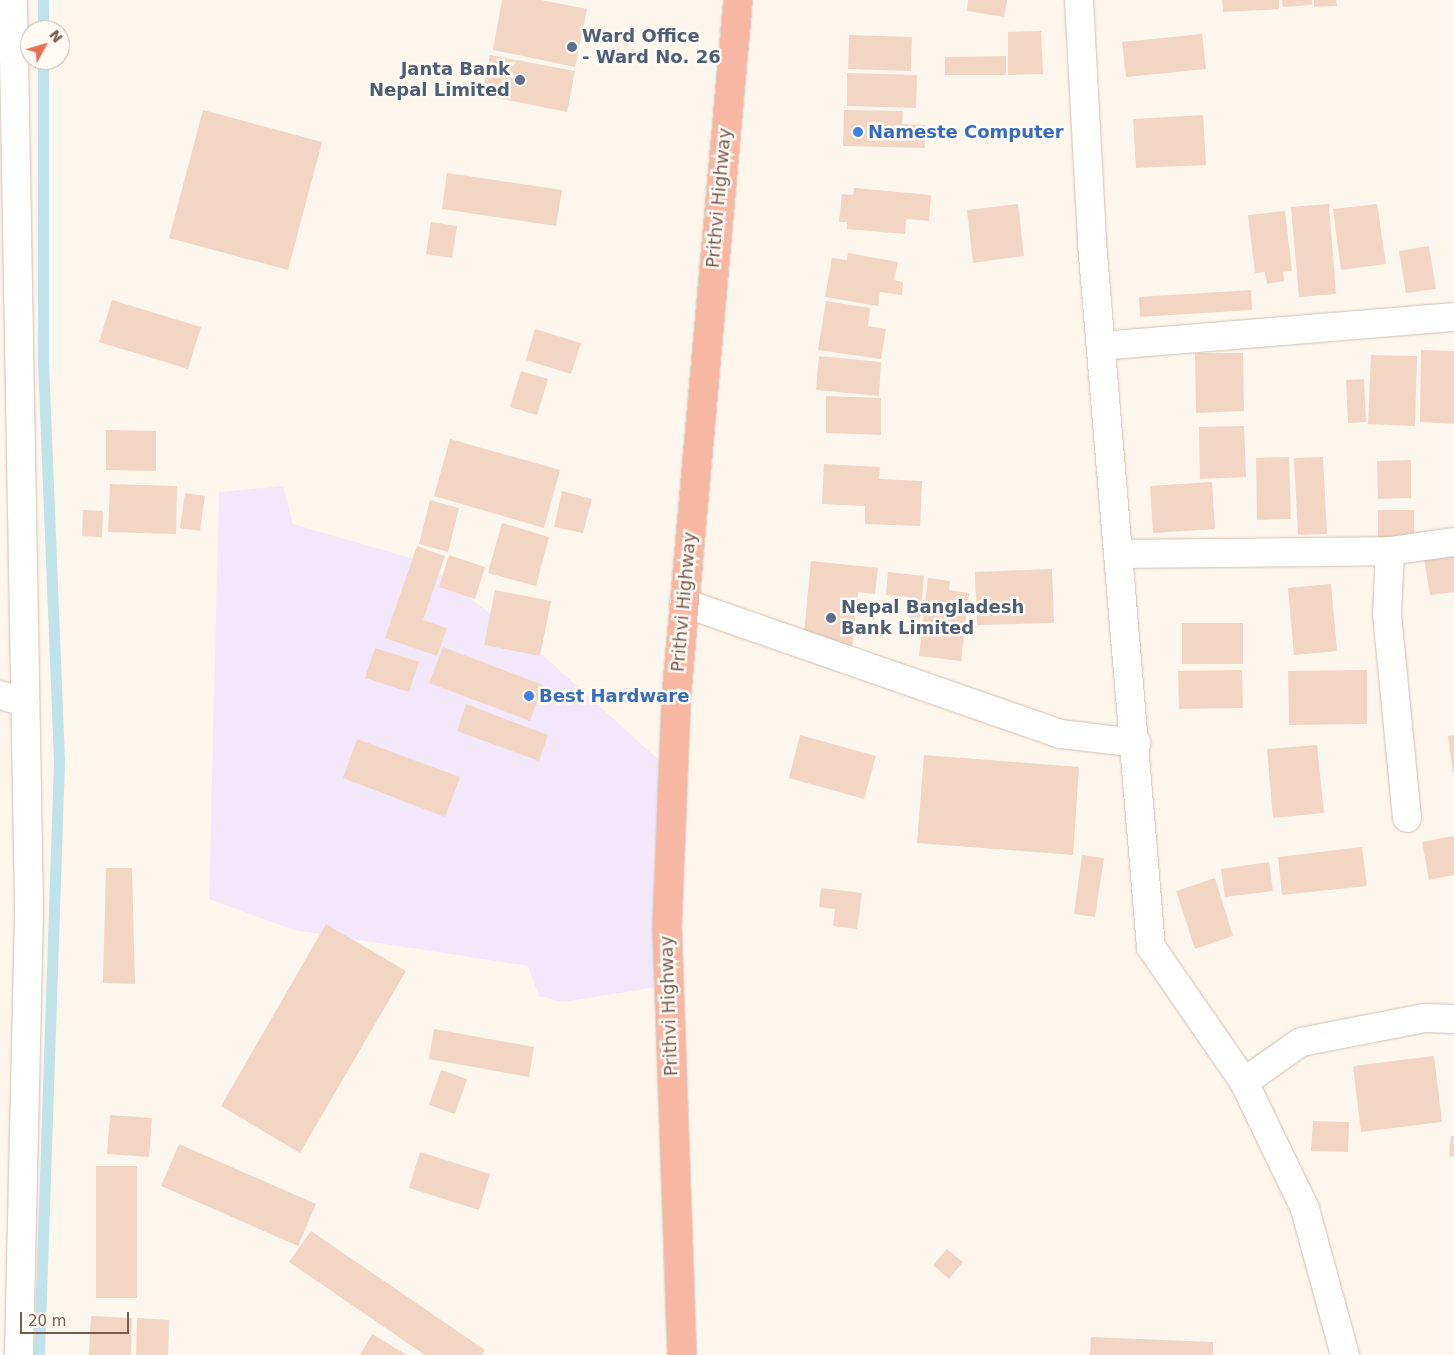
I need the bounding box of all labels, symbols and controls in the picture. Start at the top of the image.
north arrow [20,20,70,70]
place label: Ward Office - Ward No. 26 [582,26,721,68]
text: N [46,27,66,46]
marker: Ward Office - Ward No. 26 [566,41,578,53]
place label: Janta Bank Nepal Limited [369,59,510,102]
marker: Janta Bank Nepal Limited [514,74,526,86]
place label: Nameste Computer [868,121,1064,143]
marker: Nameste Computer [852,126,864,138]
street label: Prithvi Highway [702,127,736,269]
street label: Prithvi Highway [667,531,701,673]
place label: Nepal Bangladesh Bank Limited [841,597,1024,640]
marker: Nepal Bangladesh Bank Limited [825,612,837,624]
place label: Best Hardware [539,685,689,707]
marker: Best Hardware [523,690,535,702]
street label: Prithvi Highway [656,935,682,1077]
scale bar [22,1302,131,1334]
text: 20 m [28,1312,66,1330]

